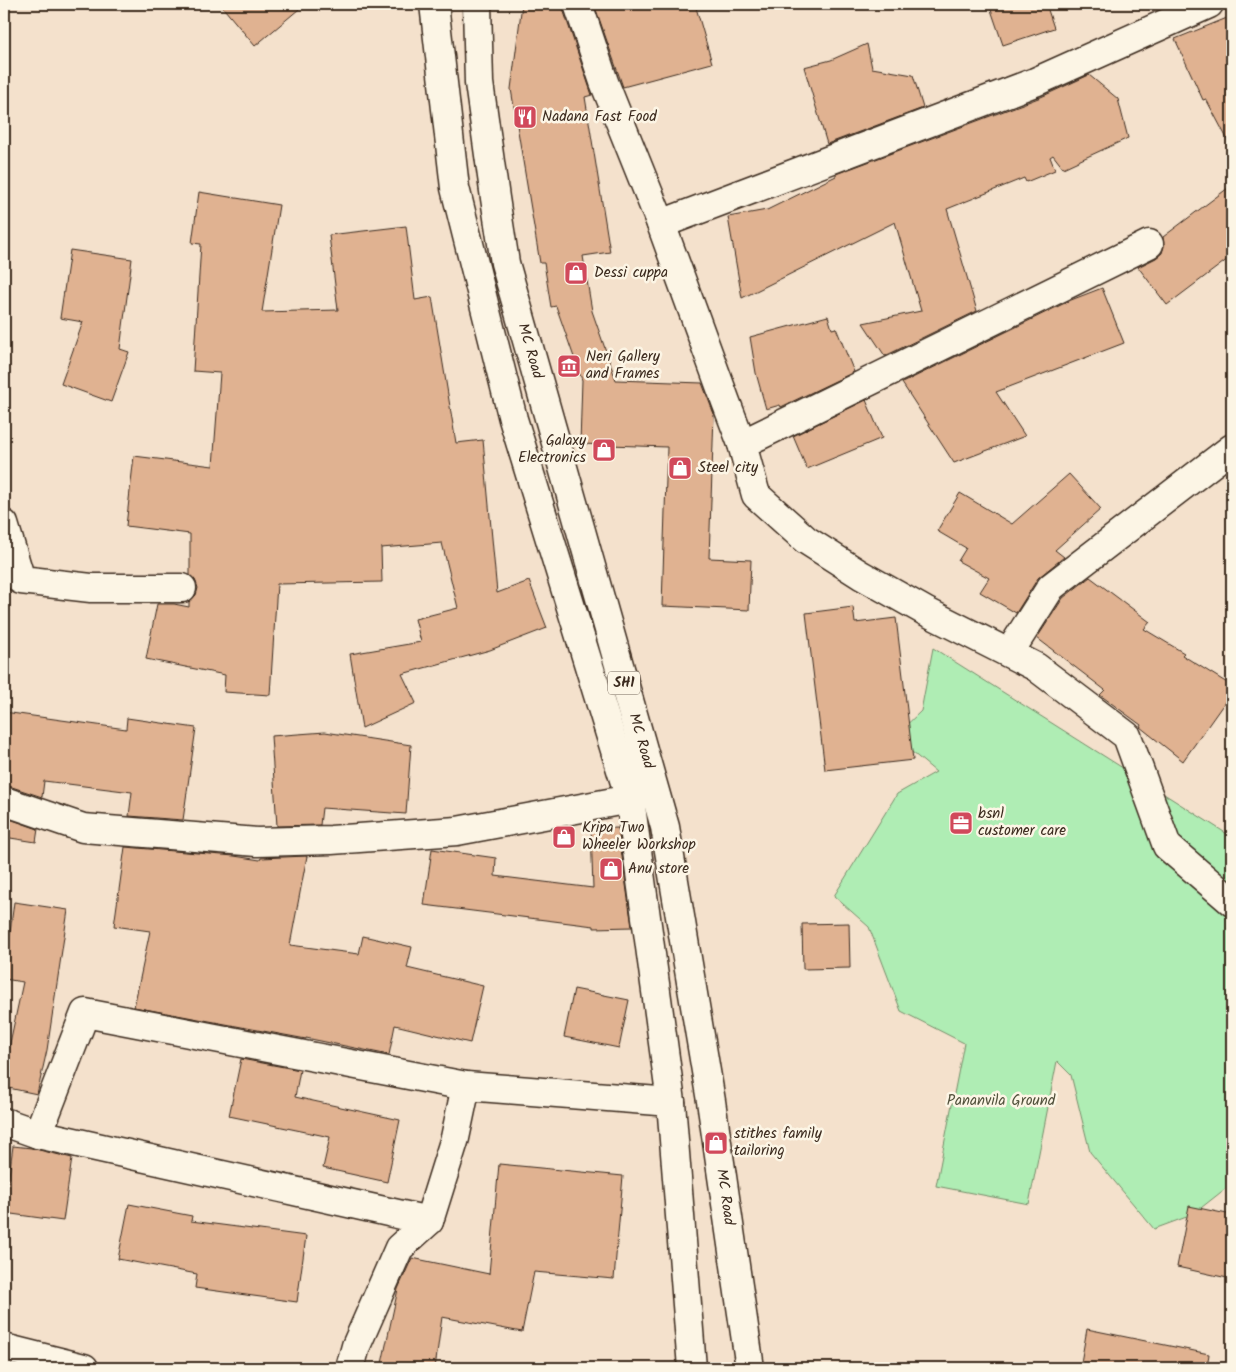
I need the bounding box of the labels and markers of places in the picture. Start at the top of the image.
restaurant icon: Nadana Fast Food [512,104,538,130]
place label: Nadana Fast Food [542,105,657,129]
shop icon: Dessi cuppa [563,260,589,286]
place label: Dessi cuppa [594,261,668,285]
place label: Neri Gallery and Frames [586,345,661,386]
museum icon: Neri Gallery and Frames [556,353,582,379]
place label: Galaxy Electronics [518,429,587,470]
shop icon: Galaxy Electronics [591,437,617,463]
shop icon: Steel city [667,455,693,481]
place label: Steel city [698,456,759,480]
place label: bsnl customer care [978,802,1066,843]
office icon: bsnl customer care [948,810,974,836]
place label: Kripa Two Wheeler Workshop [582,816,696,857]
shop icon: Kripa Two Wheeler Workshop [551,824,577,850]
shop icon: Anu store [598,856,624,882]
place label: Anu store [628,857,689,881]
place label: stithes family tailoring [734,1122,823,1163]
shop icon: stithes family tailoring [703,1130,729,1156]

